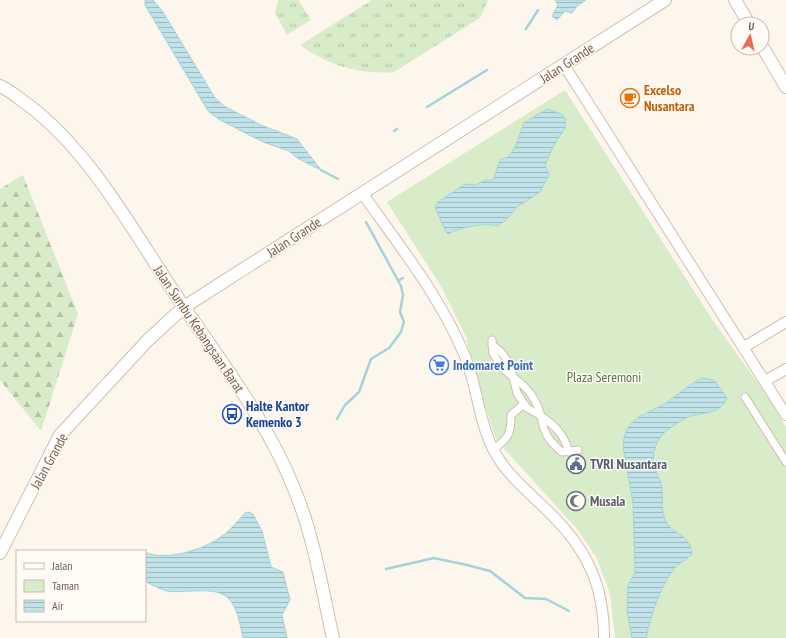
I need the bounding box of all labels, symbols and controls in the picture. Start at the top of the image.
north arrow [730,16,770,56]
text: U [748,19,755,33]
street label: Jalan Grande [536,39,598,88]
place label: Excelso Nusantara [644,81,695,115]
cafe icon: Excelso Nusantara [619,87,641,109]
street label: Jalan Grande [263,213,325,262]
street label: Jalan Sumbu Kebangsaan Barat [149,261,248,396]
supermarket icon: Indomaret Point [428,354,450,376]
place label: Indomaret Point [453,356,533,374]
park label: Plaza Seremoni [567,368,641,386]
place label: Halte Kantor Kemenko 3 [246,397,310,431]
bus stop icon: Halte Kantor Kemenko 3 [221,403,243,425]
street label: Jalan Grande [26,430,72,493]
public building icon: TVRI Nusantara [565,453,587,475]
place label: TVRI Nusantara [590,455,667,473]
mosque icon: Musala [565,490,587,512]
place label: Musala [590,492,626,510]
legend [16,550,146,622]
text: Jalan [51,558,73,573]
text: Taman [52,578,79,593]
text: Air [52,598,64,613]

